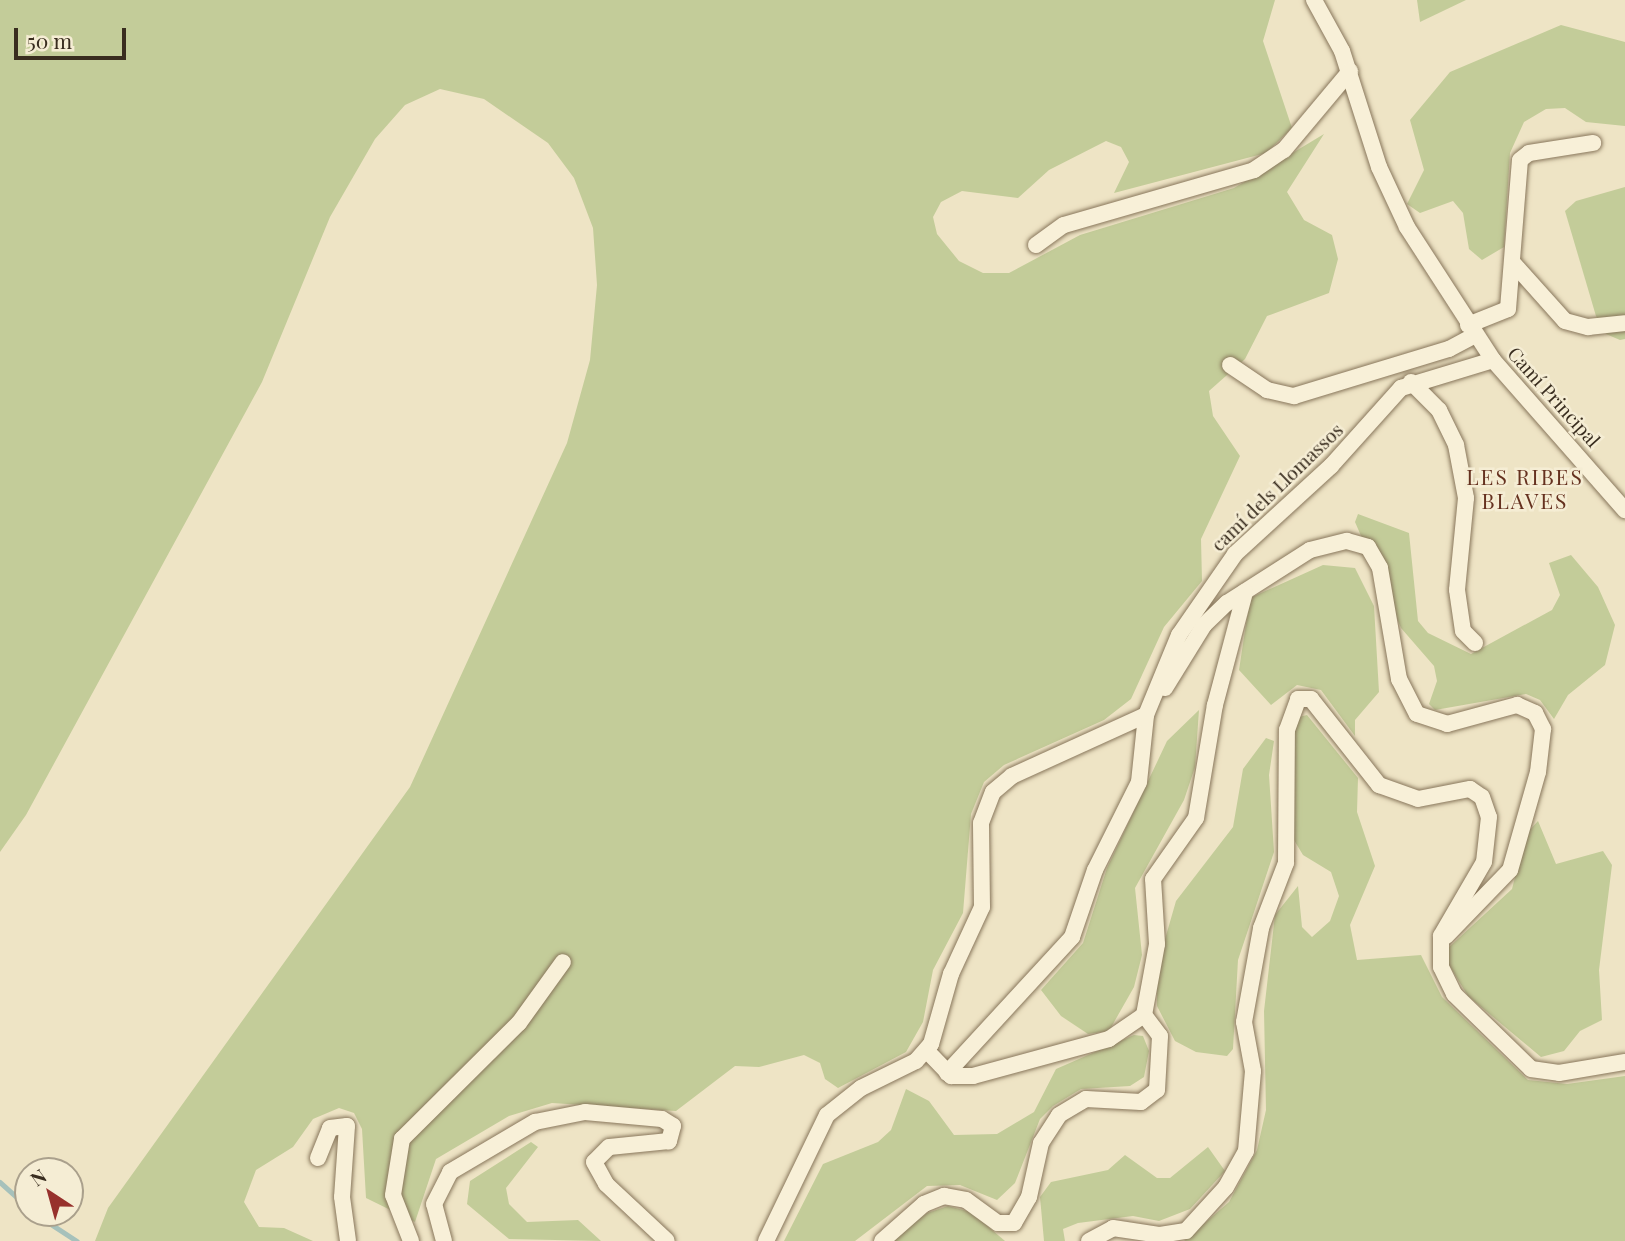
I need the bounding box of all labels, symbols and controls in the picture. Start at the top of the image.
scale bar [18,14,130,58]
text: 50 m [27,26,72,54]
street label: Camí Principal [1503,342,1605,452]
street label: camí dels Llomassos [1206,418,1348,556]
district label: LES RIBES BLAVES [1467,463,1583,513]
north arrow [14,1157,84,1227]
text: N [25,1162,51,1191]

